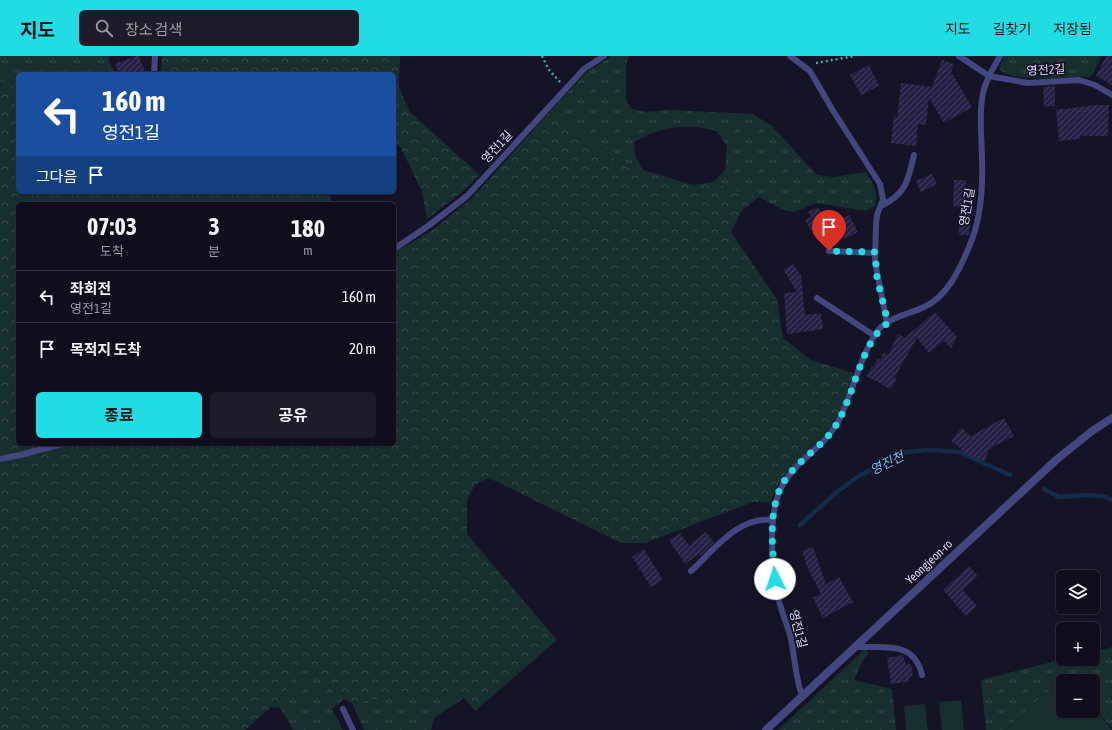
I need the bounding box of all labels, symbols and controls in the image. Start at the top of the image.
search box [79,10,359,46]
icon: search [93,17,115,39]
text: 지도 [20,19,55,41]
text: 장소 검색 [125,21,182,38]
text: 지도 [945,21,971,37]
text: 길찾기 [993,21,1031,37]
text: 저장됨 [1053,21,1092,37]
street label: 영전2길 [1026,62,1066,78]
text: 160 m [102,85,165,117]
icon: left [36,88,88,140]
text: 영전1길 [102,122,160,143]
street label: 영전1길 [479,128,515,166]
icon: arrive [85,164,107,186]
text: 그다음 [36,168,77,185]
street label: 영전1길 [957,187,977,227]
pin [812,210,846,251]
text: 07:03 [87,213,137,240]
text: 3 [208,213,220,240]
text: 180 [291,215,325,242]
icon: arrive [818,216,840,238]
text: m [303,243,313,258]
text: 도착 [100,244,124,259]
text: 분 [208,244,220,259]
text: 좌회전 [70,280,111,297]
icon: left [36,286,58,308]
text: 160 m [342,288,376,305]
text: 영전1길 [70,301,112,316]
icon: arrive [36,338,58,360]
text: 20 m [349,340,376,357]
text: 목적지 도착 [70,341,141,358]
button: 종료 [36,392,202,438]
button: 공유 [210,392,376,438]
water label: 영진천 [868,448,907,478]
street label: Yeongjeon-ro [903,537,955,587]
position arrow [754,558,796,600]
map controls [1056,570,1100,718]
button: layers [1056,570,1100,614]
street label: 영전1길 [787,608,809,650]
button: + [1056,622,1100,666]
button: − [1056,674,1100,718]

